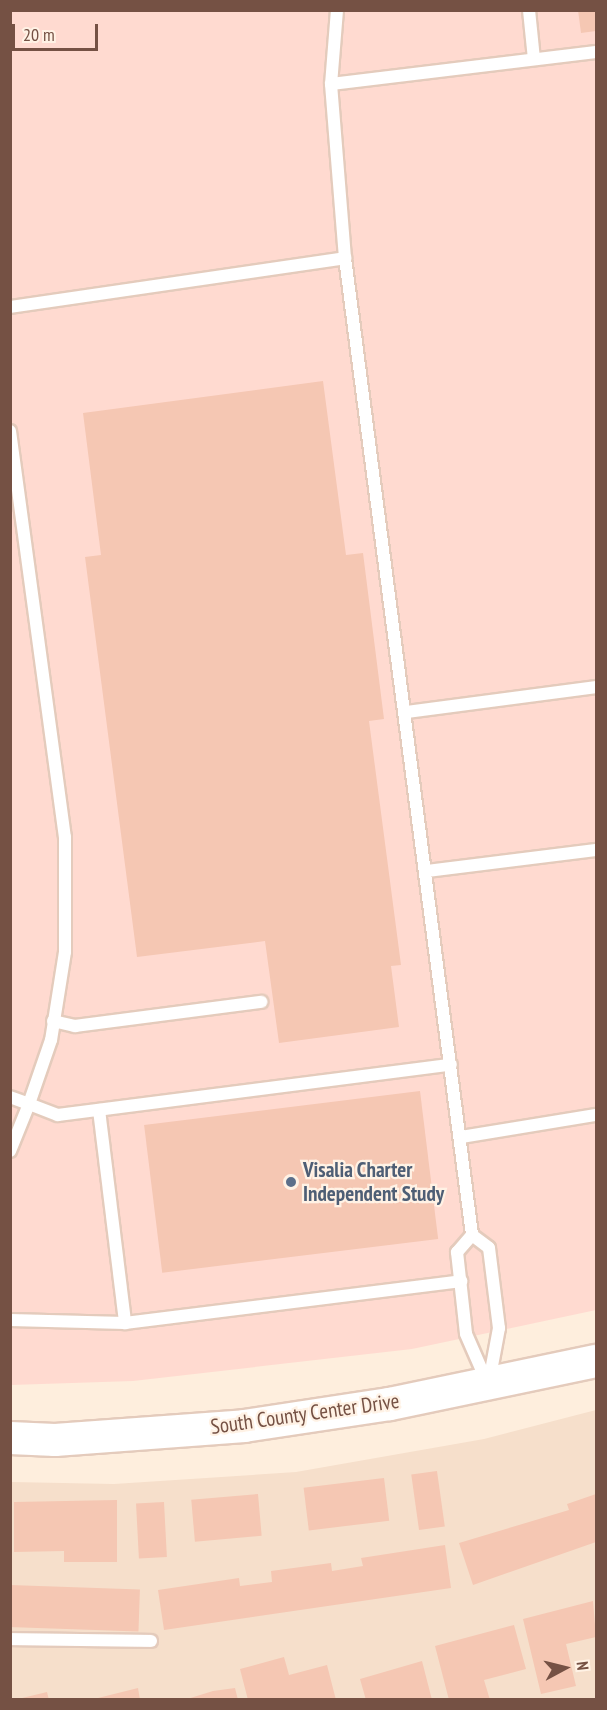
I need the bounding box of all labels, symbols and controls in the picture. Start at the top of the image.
scale bar [15,12,100,50]
text: 20 m [23,23,55,46]
place label: Visalia Charter Independent Study [303,1157,444,1207]
marker: Visalia Charter Independent Study [284,1175,298,1189]
street label: South County Center Drive [209,1388,401,1440]
north arrow [535,1638,595,1698]
text: N [572,1660,593,1671]

